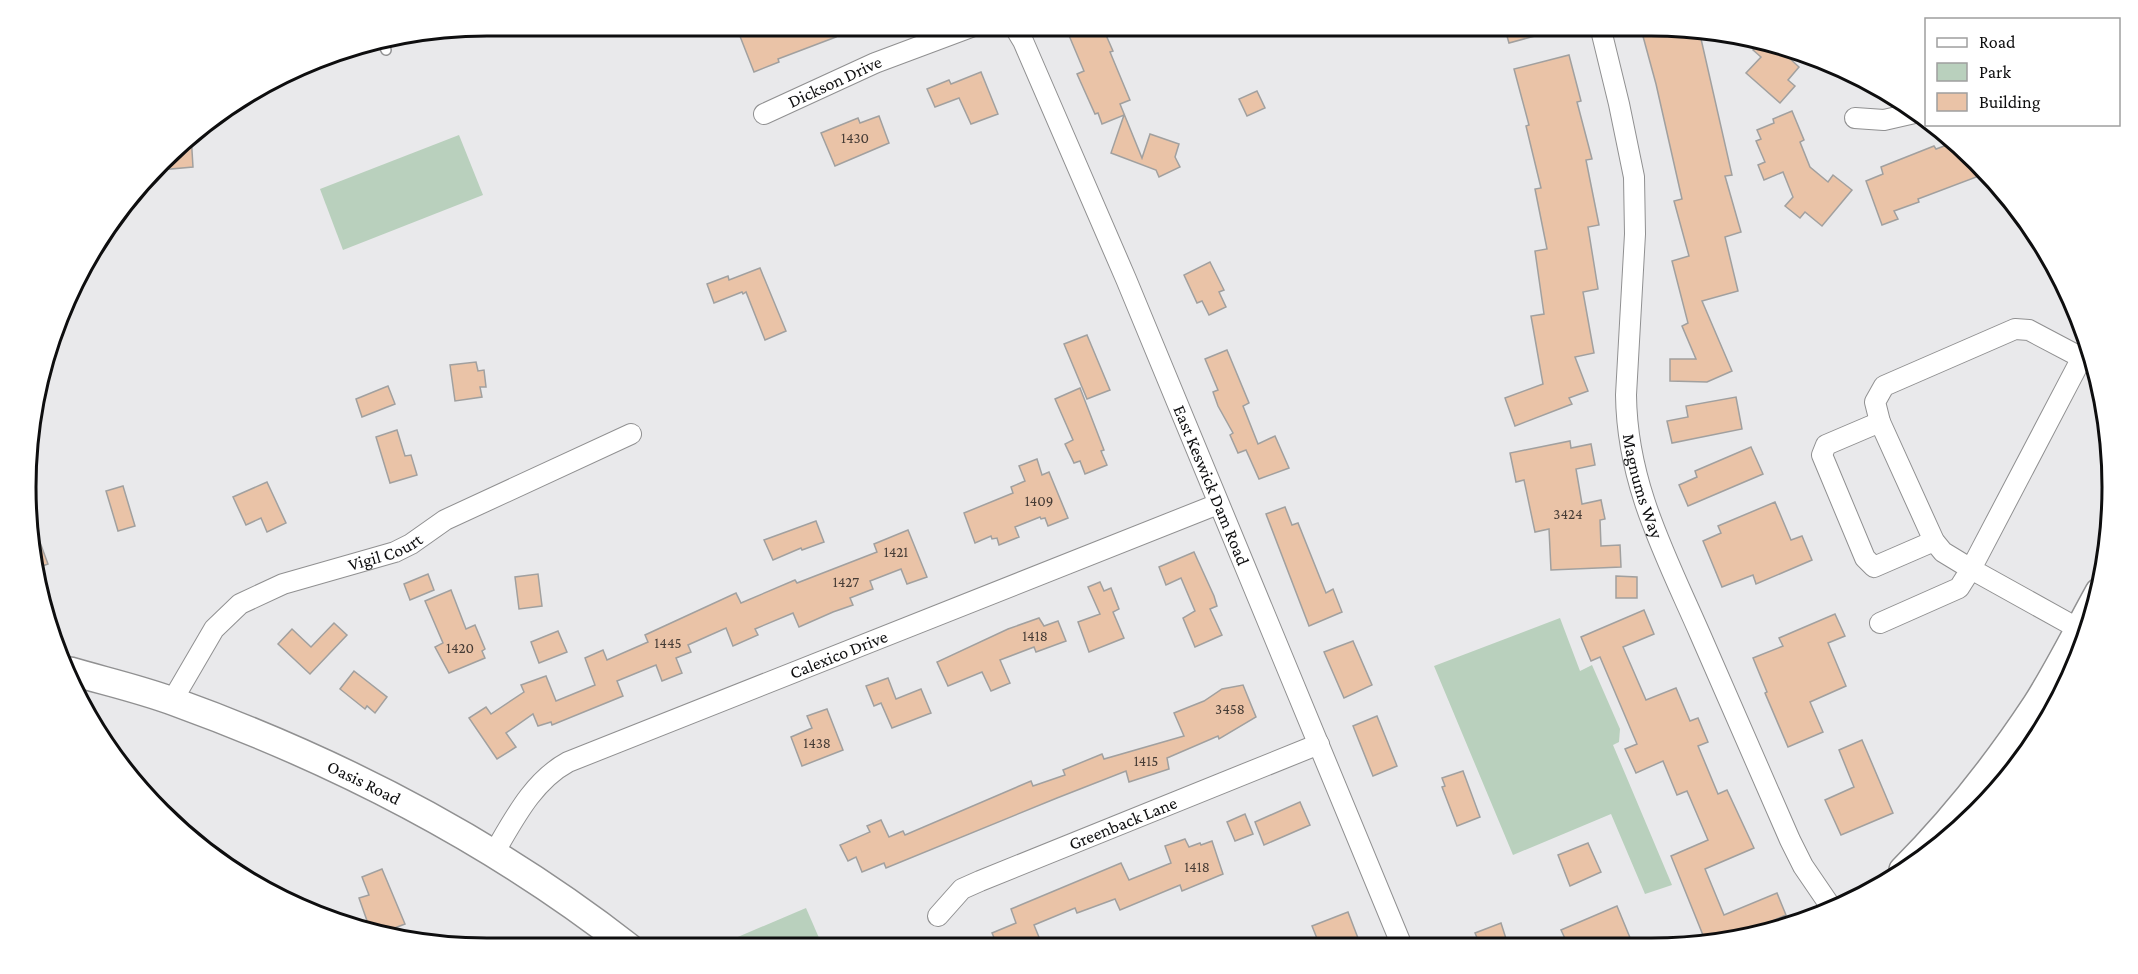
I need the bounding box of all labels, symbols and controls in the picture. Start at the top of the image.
legend [1925,18,2120,126]
text: Road [1979,32,2016,52]
street label: Dickson Drive [785,51,884,112]
text: Park [1979,62,2011,82]
text: Building [1979,92,2041,112]
house number: 1430 [841,130,869,146]
street label: East Keswick Dam Road [1169,402,1254,569]
street label: Magnums Way [1619,432,1667,542]
house number: 1409 [1025,493,1053,509]
house number: 3424 [1553,506,1583,522]
street label: Vigil Court [346,529,427,575]
house number: 1421 [884,544,908,560]
house number: 1427 [833,574,859,590]
street label: Calexico Drive [787,626,890,683]
house number: 1418 [1022,628,1048,644]
house number: 1445 [654,635,682,651]
house number: 1420 [446,640,474,656]
house number: 3458 [1215,701,1245,717]
house number: 1438 [803,735,831,751]
house number: 1415 [1134,753,1158,769]
street label: Oasis Road [324,756,404,809]
street label: Greenback Lane [1066,792,1180,854]
house number: 1418 [1184,859,1210,875]

